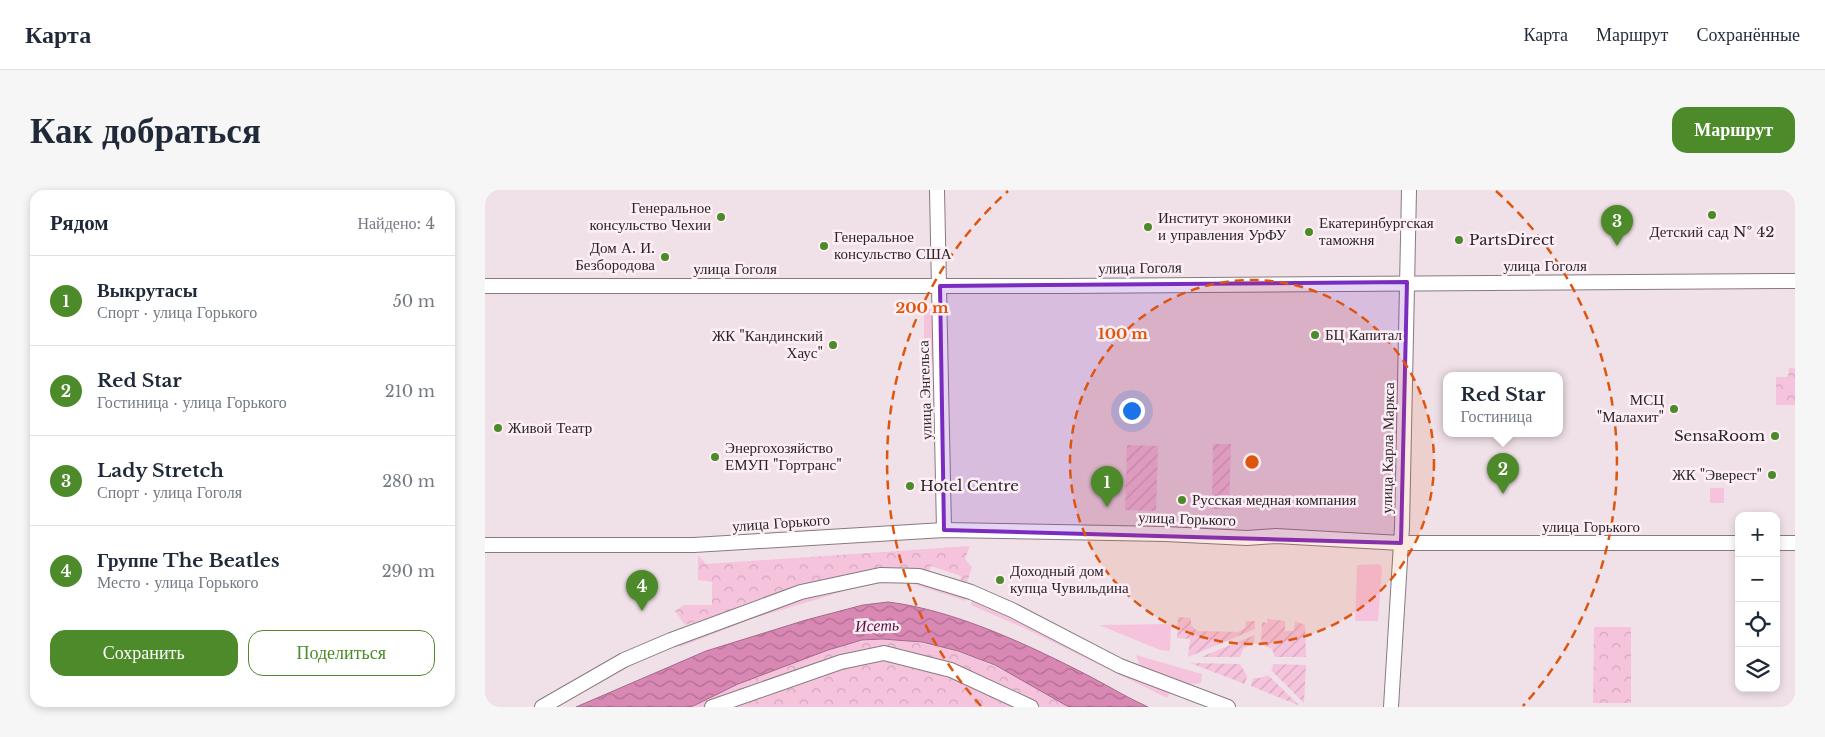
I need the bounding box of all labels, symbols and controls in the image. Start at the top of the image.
text: Карта [25,20,91,49]
text: Карта [1523,24,1568,46]
text: Маршрут [1596,24,1668,46]
text: Сохранённые [1696,24,1800,46]
button: Маршрут [1672,107,1795,153]
text: Как добраться [30,109,261,152]
place label: Генеральное консульство Чехии [590,198,711,234]
pin: 3 [1601,205,1633,246]
place label: Институт экономики и управления УрФУ [1158,208,1291,244]
marker: Детский сад № 42 [1706,209,1718,221]
text: Рядом [50,210,109,236]
marker: Генеральное консульство Чехии [715,211,727,223]
text: Найдено: 4 [357,213,435,233]
place label: Екатеринбургская таможня [1319,213,1434,249]
marker: Институт экономики и управления УрФУ [1142,221,1154,233]
place label: Детский сад № 42 [1649,222,1775,241]
marker: Екатеринбургская таможня [1303,226,1315,238]
place label: Генеральное консульство США [834,227,952,263]
place label: PartsDirect [1469,230,1555,249]
marker: PartsDirect [1453,234,1465,246]
place label: Дом А. И. Безбородова [575,238,655,274]
marker: Генеральное консульство США [818,240,830,252]
marker: Дом А. И. Безбородова [659,251,671,263]
street label: улица Гоголя [1503,256,1587,275]
street label: улица Гоголя [1098,257,1182,278]
street label: улица Гоголя [693,259,777,278]
text: Выкрутасы [97,279,198,302]
text: 1 [63,291,69,311]
text: 50 m [393,291,435,311]
text: 200 m [896,298,949,317]
text: Спорт · улица Горького [97,302,257,322]
text: 100 m [1098,324,1148,343]
place label: БЦ Капитал [1325,325,1403,344]
place label: ЖК "Кандинский Хаус" [712,326,823,362]
marker: БЦ Капитал [1309,329,1321,341]
marker: ЖК "Кандинский Хаус" [827,339,839,351]
street label: улица Энгельса [913,340,936,440]
text: Red Star [97,369,182,392]
popup [1443,372,1563,437]
text: 2 [61,381,71,401]
text: 210 m [385,381,435,401]
street label: улица Карла Маркса [1377,382,1398,514]
text: Red Star [1461,383,1545,406]
place label: МСЦ "Малахит" [1597,390,1664,426]
text: Гостиница · улица Горького [97,392,287,412]
your location [1119,398,1145,424]
marker: МСЦ "Малахит" [1668,403,1680,415]
text: Гостиница [1461,406,1532,426]
place label: Живой Театр [508,418,592,437]
marker: Живой Театр [492,422,504,434]
place label: SensaRoom [1674,426,1765,445]
marker: SensaRoom [1769,430,1781,442]
place label: Энергохозяйство ЕМУП "Гортранс" [725,438,842,474]
marker: Энергохозяйство ЕМУП "Гортранс" [709,451,721,463]
centre of rings [1243,453,1261,471]
pin: 2 [1487,453,1519,494]
text: Lady Stretch [97,459,224,482]
place label: ЖК "Эверест" [1672,465,1762,484]
pin: 1 [1091,466,1123,507]
marker: ЖК "Эверест" [1766,469,1778,481]
text: 3 [61,471,71,491]
text: 280 m [382,471,435,491]
place label: Hotel Centre [920,476,1019,495]
marker: Hotel Centre [904,480,916,492]
text: Спорт · улица Гоголя [97,482,242,502]
place label: Русская медная компания [1192,490,1357,509]
marker: Русская медная компания [1176,494,1188,506]
street label: улица Горького [1138,507,1236,530]
street label: улица Горького [731,510,830,535]
map controls [1735,512,1780,692]
button: + [1735,512,1780,557]
street label: улица Горького [1542,517,1640,536]
text: Группе The Beatles [97,549,280,572]
button: − [1735,557,1780,602]
text: 4 [61,561,71,581]
text: 290 m [382,561,435,581]
place label: Доходный дом купца Чувильдина [1010,561,1129,597]
pin: 4 [626,570,658,611]
text: Место · улица Горького [97,572,259,592]
marker: Доходный дом купца Чувильдина [994,574,1006,586]
button: locate [1735,602,1780,647]
water label: Исеть [854,614,899,636]
button: Сохранить [50,630,238,676]
button: Поделиться [248,630,435,676]
button: layers [1735,647,1780,692]

